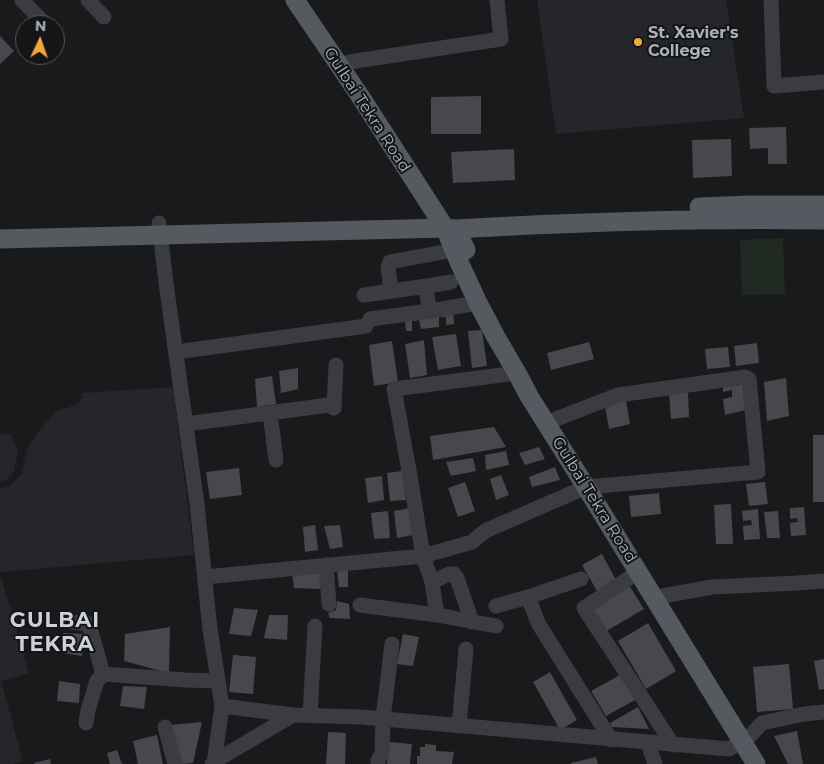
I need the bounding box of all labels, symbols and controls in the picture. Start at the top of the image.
north arrow [15,15,65,65]
text: N [35,17,47,35]
place label: St. Xavier's College [648,23,738,61]
marker: St. Xavier's College [632,36,644,48]
street label: Gulbai Tekra Road [320,44,414,176]
street label: Gulbai Tekra Road [547,434,641,566]
district label: GULBAI TEKRA [9,608,101,658]

